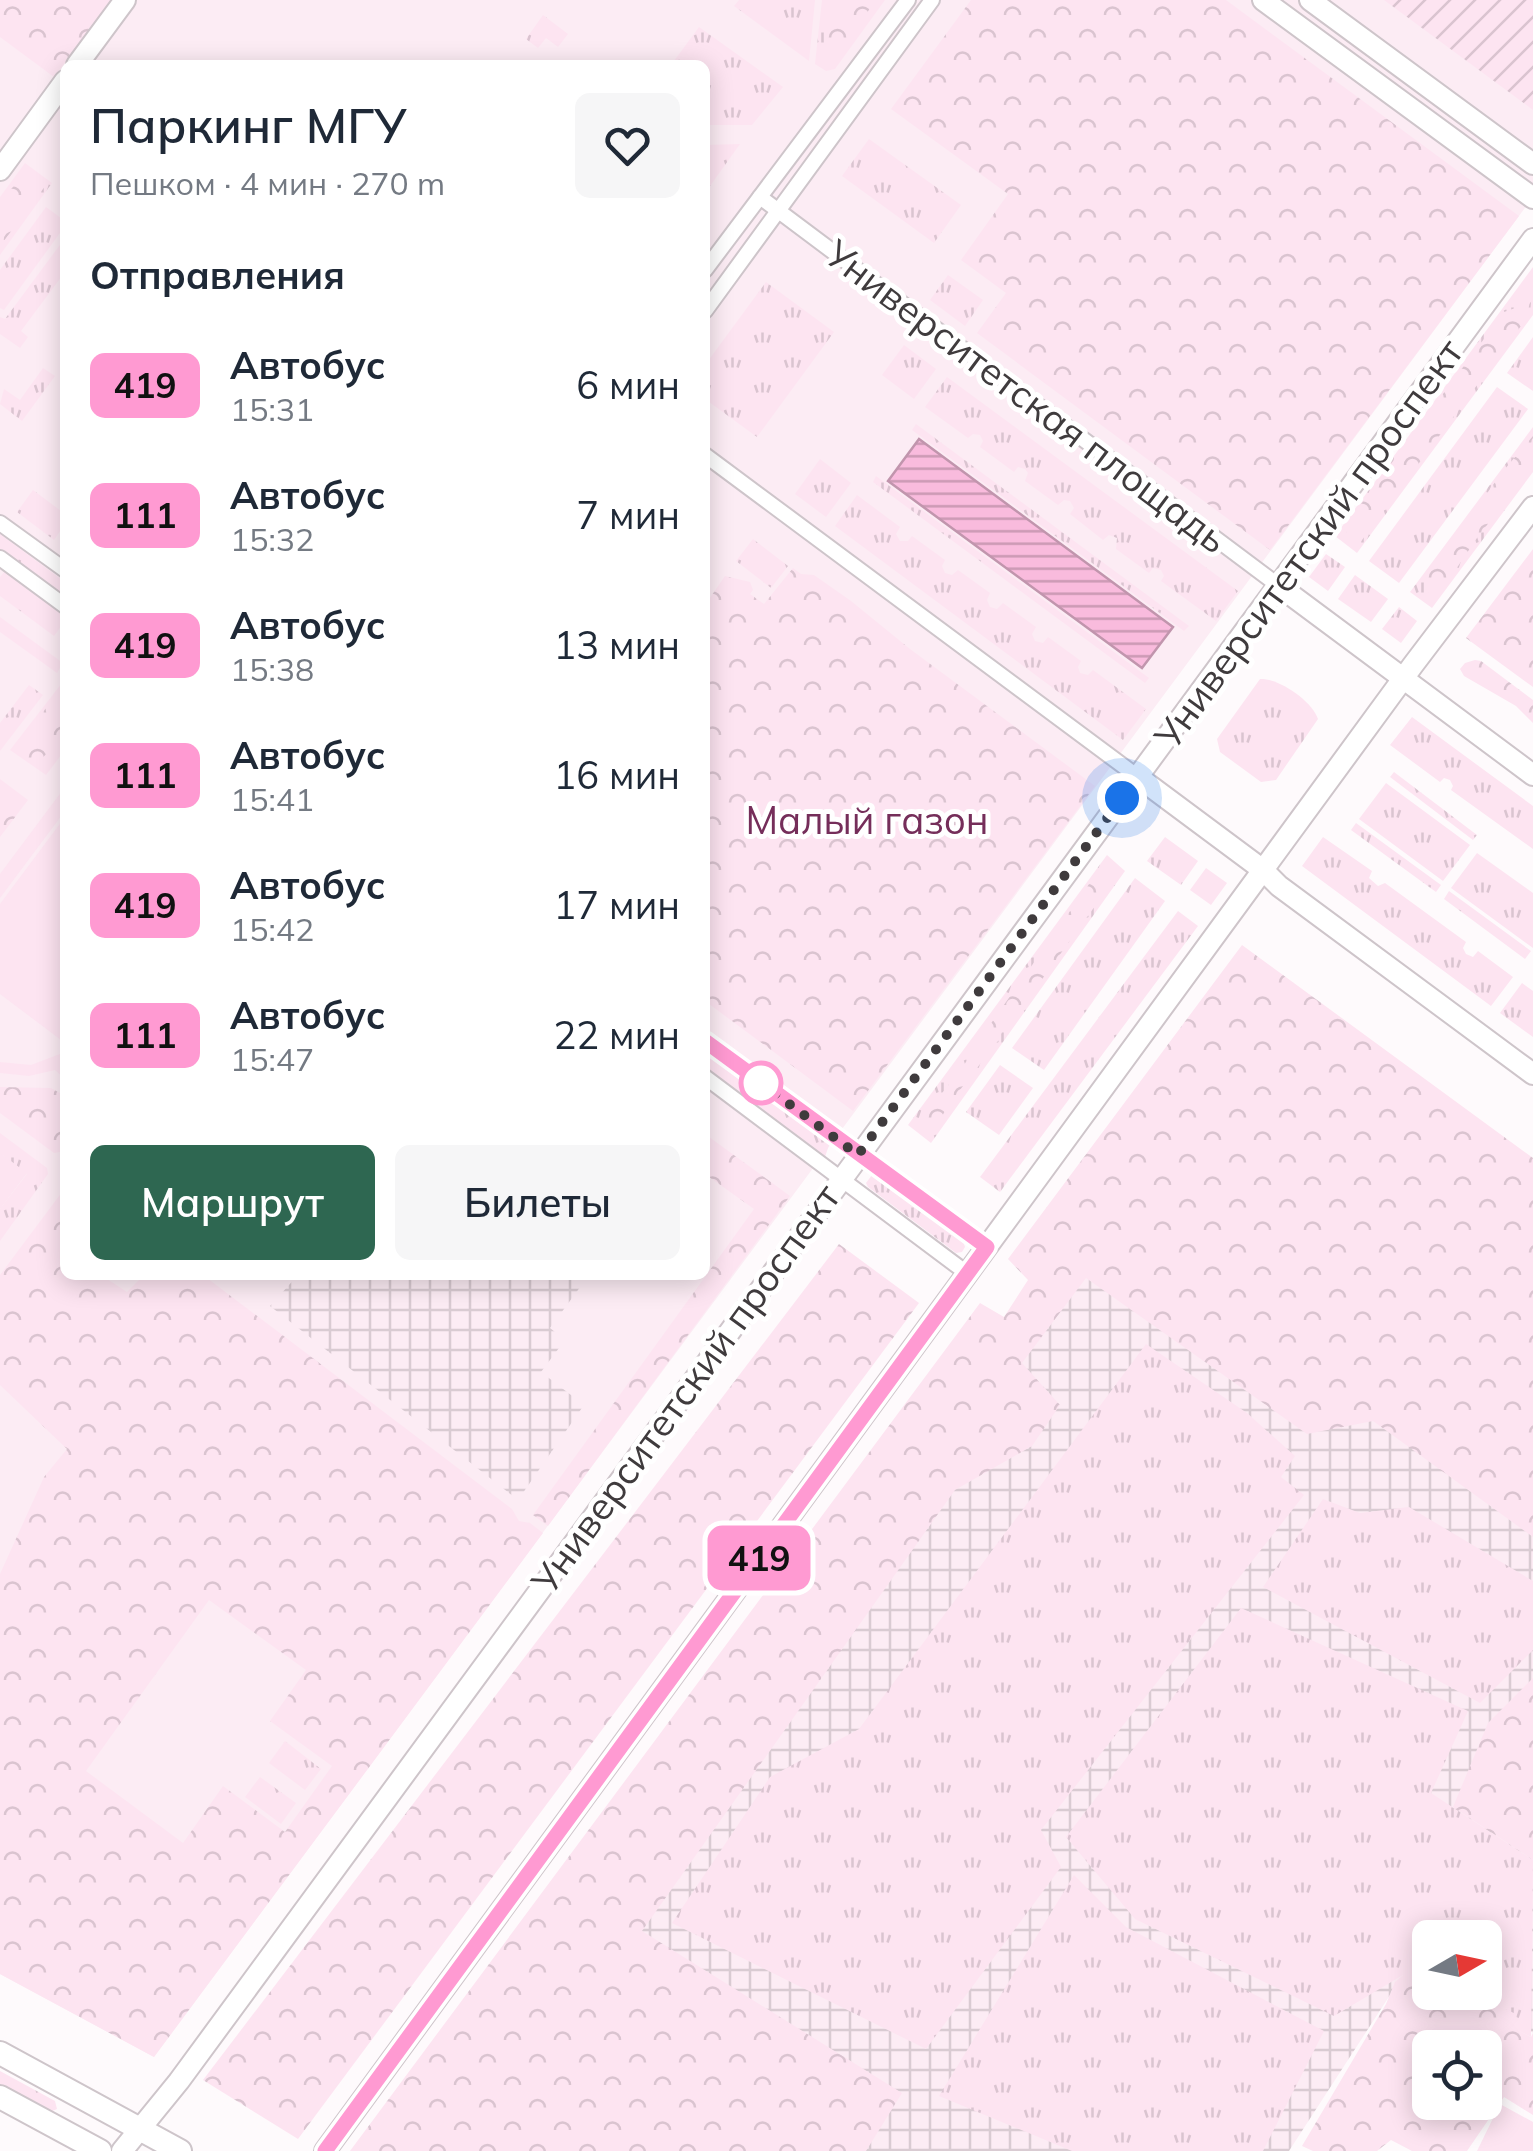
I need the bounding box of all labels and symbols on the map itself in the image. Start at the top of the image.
street label: Университетская площадь [815,229,1237,563]
street label: Университетский проспект [1143,329,1473,758]
your location [1097,773,1147,823]
park label: Малый газон [745,796,989,844]
unlabelled marker [740,1062,782,1104]
street label: Университетский проспект [520,1174,850,1603]
line badge: 419 [702,1526,816,1590]
north arrow [1412,1920,1502,2010]

